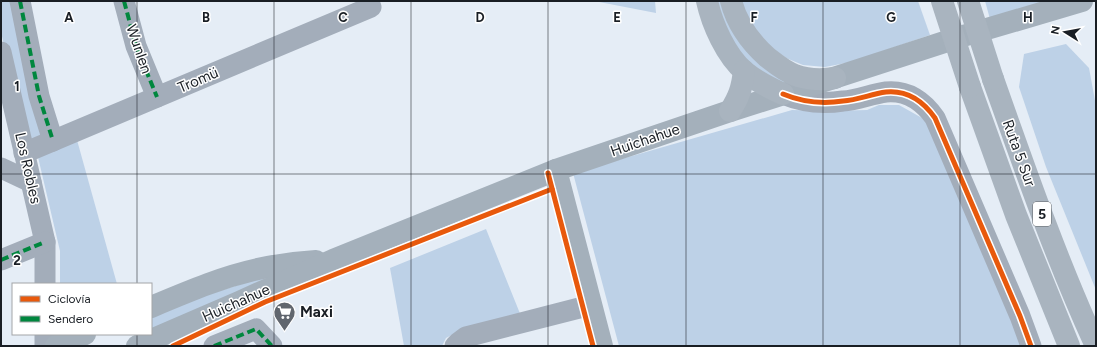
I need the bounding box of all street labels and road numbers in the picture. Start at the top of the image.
street label: Wunlen [122,22,156,76]
street label: Tromü [175,63,221,97]
street label: Ruta 5 Sur [999,117,1039,189]
street label: Huichahue [608,120,682,160]
street label: Los Robles [11,131,45,205]
road number: 5 [1033,202,1051,226]
street label: Huichahue [199,280,273,326]

